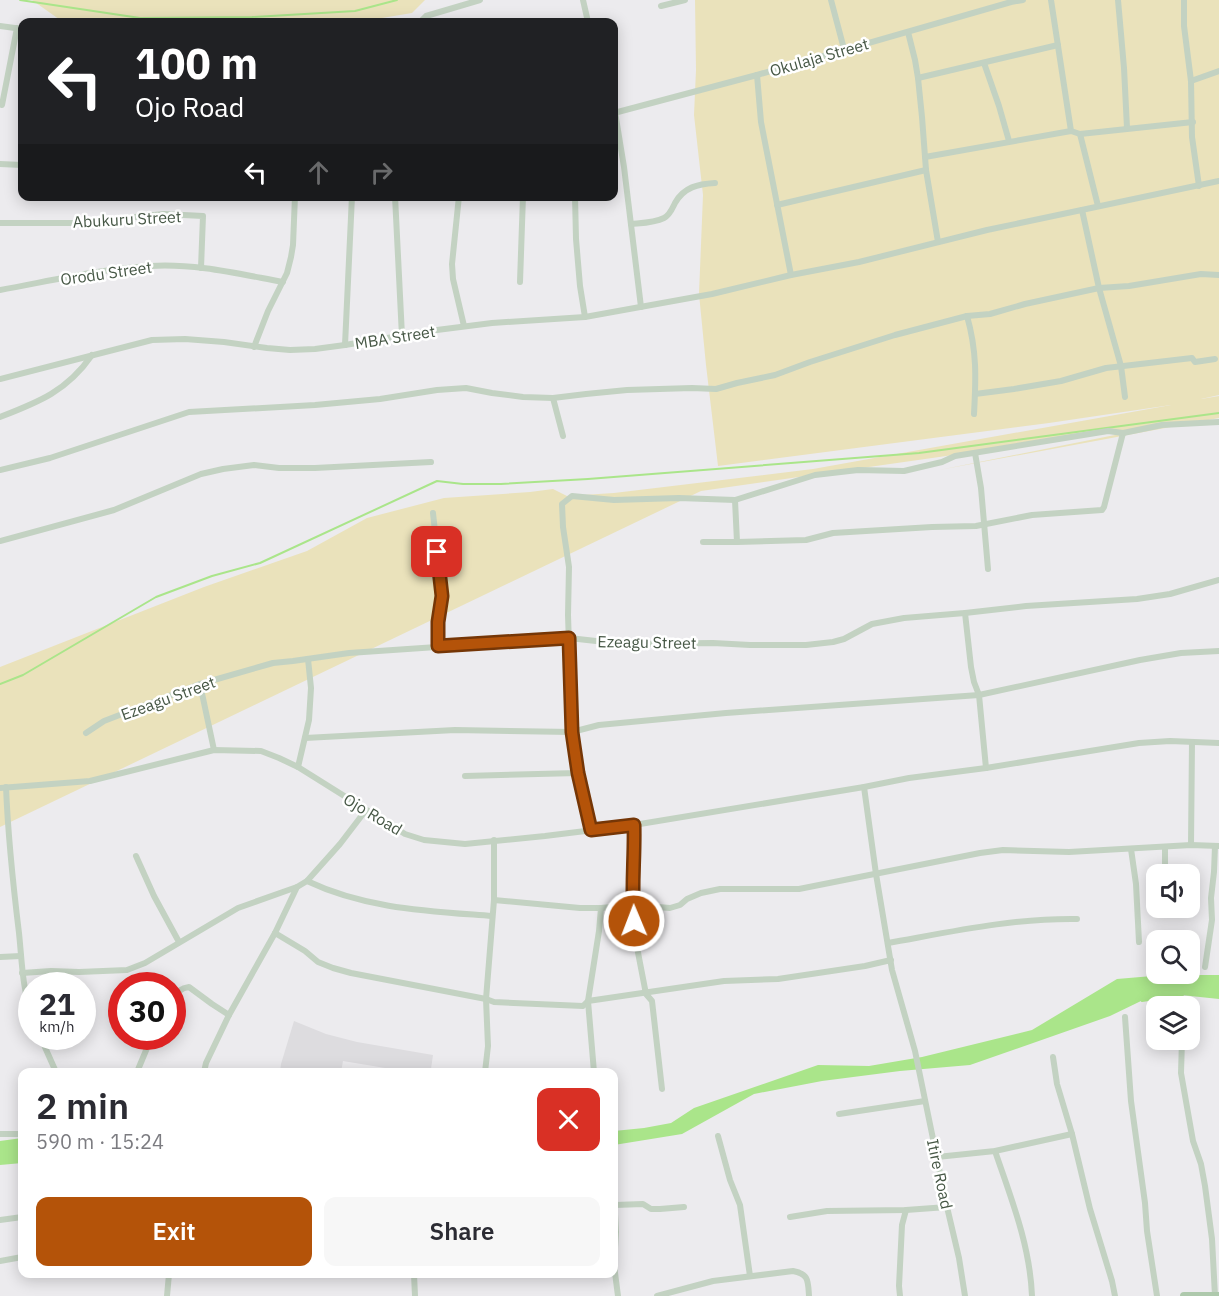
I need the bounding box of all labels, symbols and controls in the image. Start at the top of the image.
street label: Okulaja Street [767,33,871,81]
text: 100 m [135,36,258,91]
icon: left [36,42,114,120]
text: Ojo Road [135,89,244,124]
icon: left [239,156,272,189]
icon: ahead [302,156,335,189]
icon: right [365,156,398,189]
street label: Abukuru Street [72,206,182,232]
street label: Orodu Street [59,257,153,289]
street label: MBA Street [353,321,437,353]
pin [411,526,462,577]
icon: arrive [420,535,453,568]
street label: Ezeagu Street [597,631,697,653]
street label: Ezeagu Street [118,672,218,724]
street label: Ojo Road [340,789,406,839]
map controls [1146,864,1200,1050]
button: sound [1146,864,1200,918]
position arrow [602,889,666,953]
button: search [1146,930,1200,984]
speed limit sign: 30 [108,972,186,1050]
text: 21 [39,984,75,1023]
button: layers [1146,996,1200,1050]
text: km/h [39,1017,75,1036]
text: 2 min [36,1082,129,1129]
button: close [537,1088,600,1151]
text: 590 m · 15:24 [36,1128,164,1155]
street label: Itire Road [923,1137,957,1211]
button: Exit [36,1197,312,1266]
button: Share [324,1197,600,1266]

